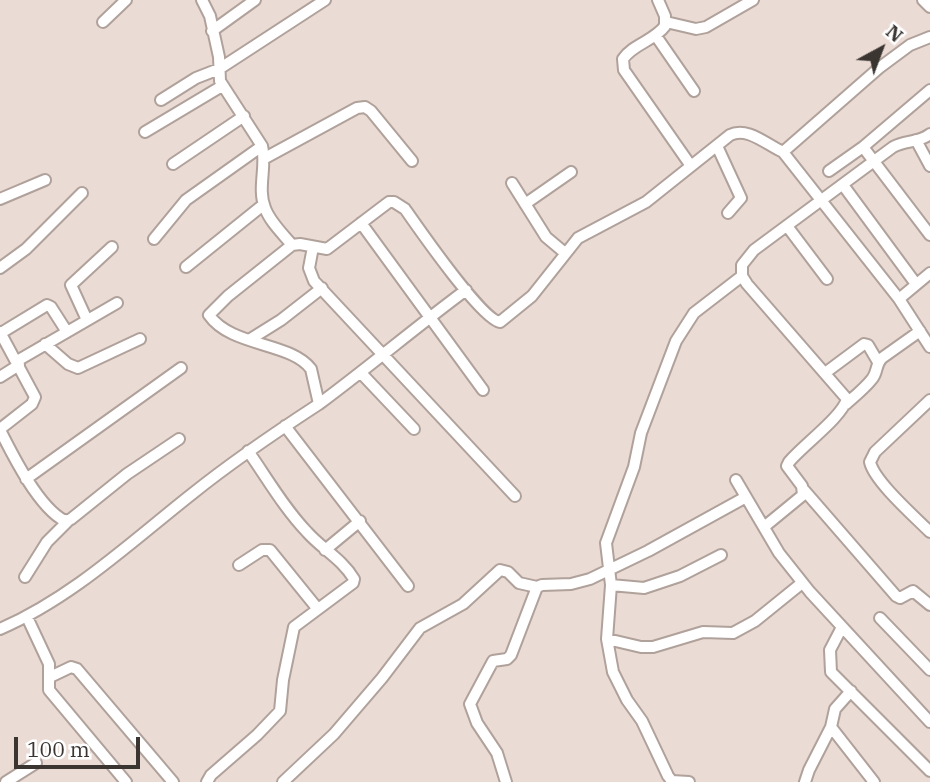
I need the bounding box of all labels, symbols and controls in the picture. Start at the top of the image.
north arrow [846,14,916,84]
text: N [881,19,908,47]
scale bar [18,722,144,766]
text: 100 m [27,735,90,763]

